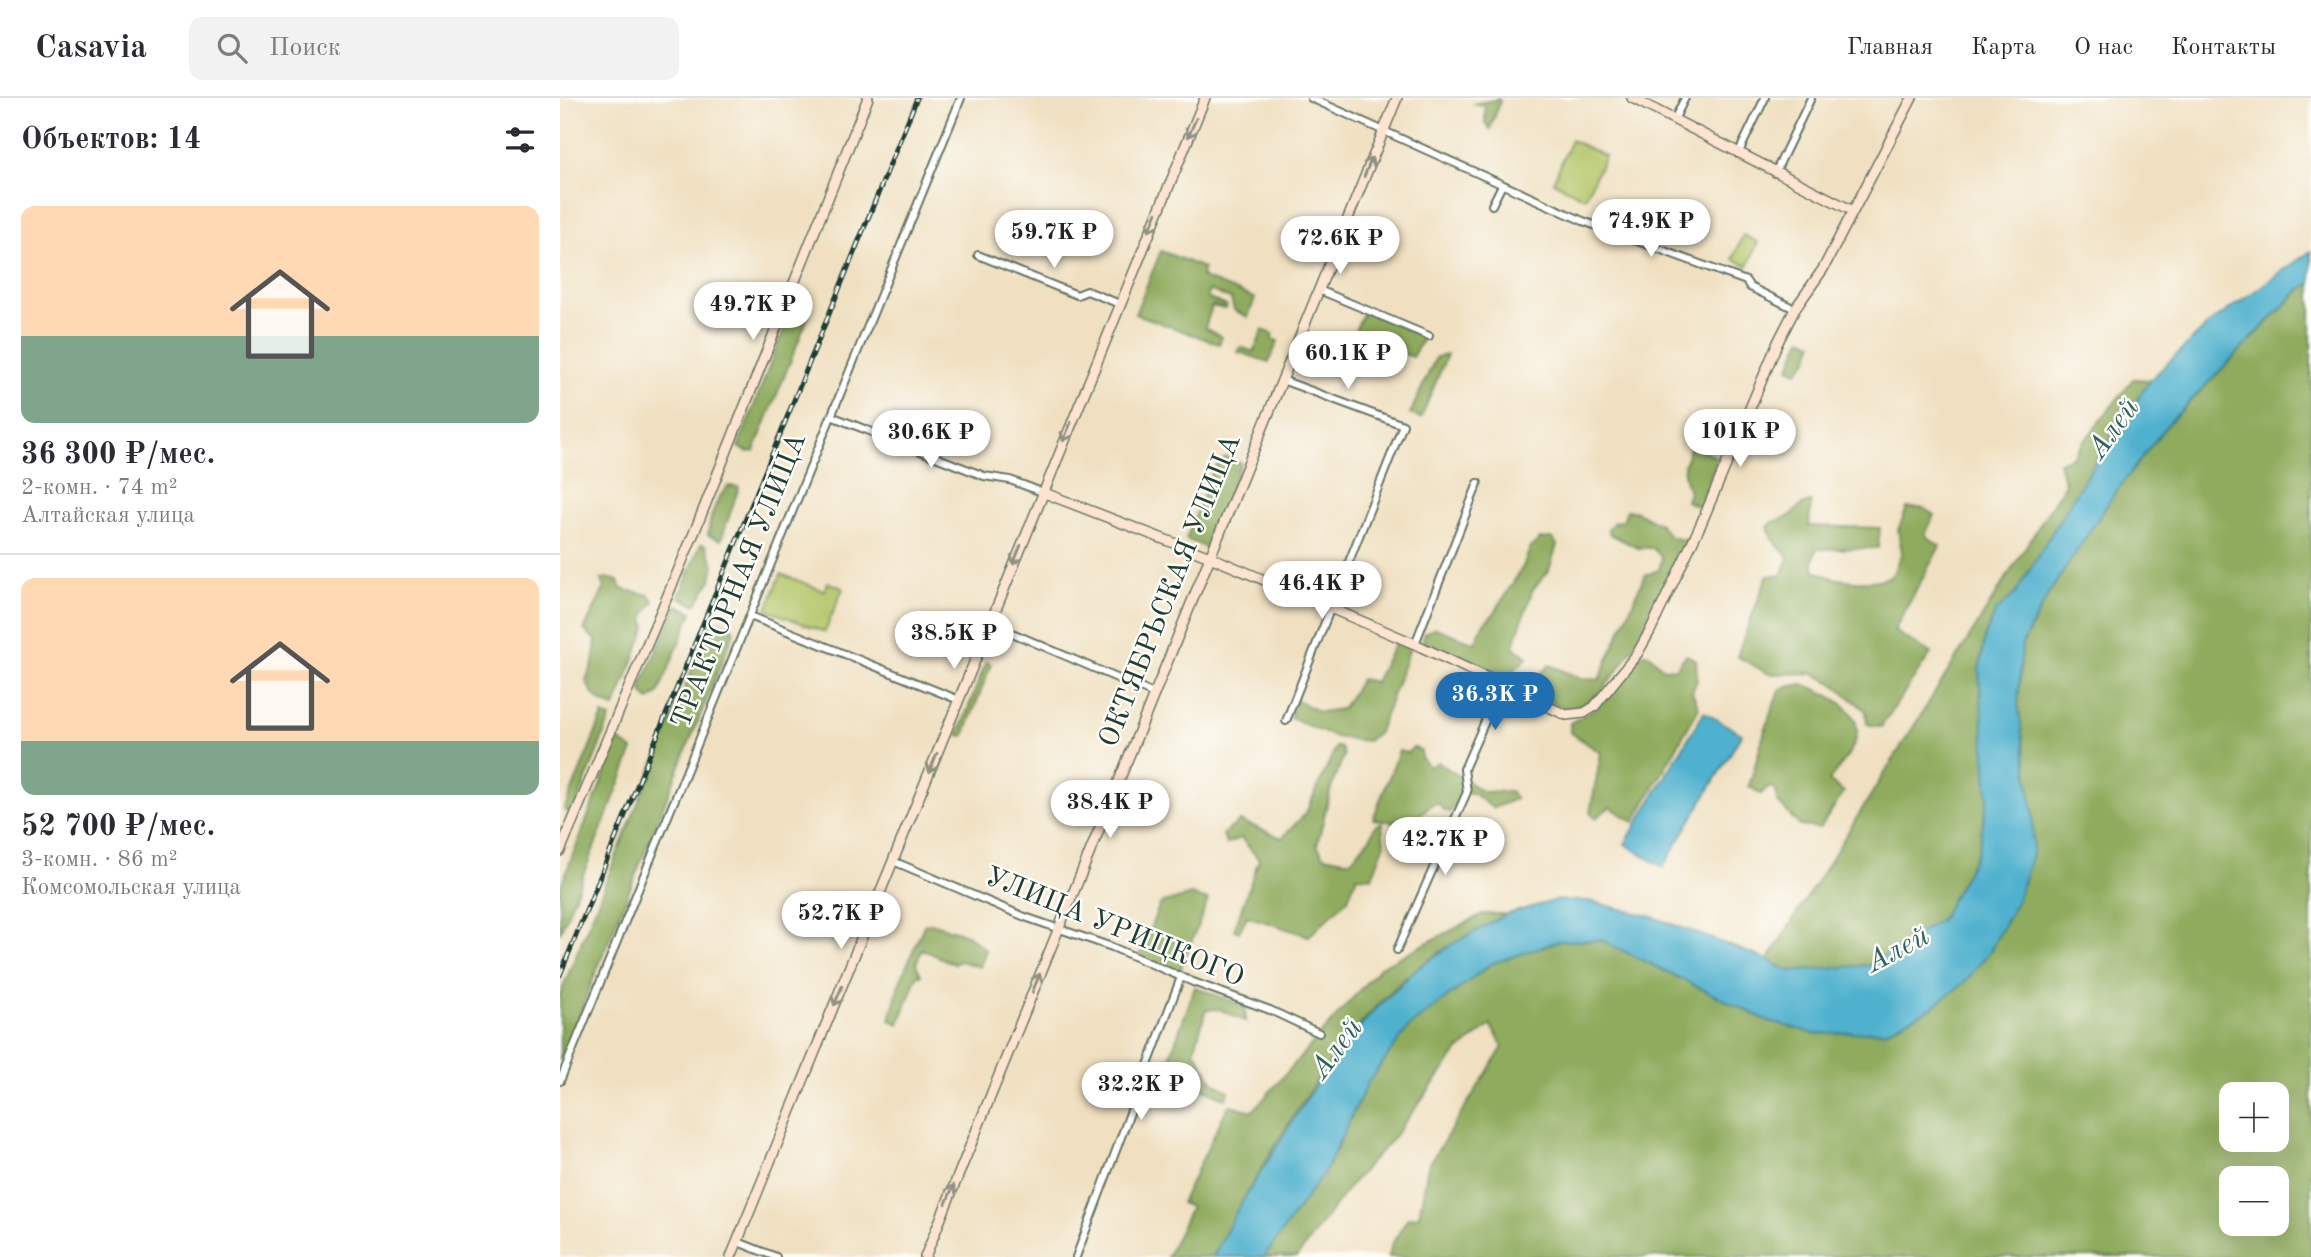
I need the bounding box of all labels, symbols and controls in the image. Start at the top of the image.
search box [189,17,679,80]
icon: search [213,29,251,67]
text: Casavia [35,32,147,65]
text: Поиск [269,35,341,61]
text: Главная [1847,36,1933,60]
text: Карта [1971,36,2036,60]
text: О нас [2074,36,2133,60]
text: Контакты [2171,36,2276,60]
one-way arrow [1185,117,1198,139]
icon: filters [501,121,539,159]
text: Объектов: 14 [21,125,201,155]
one-way arrow [1362,157,1375,179]
pin: 74.9K ₽ [1586,200,1716,259]
text: 74.9K ₽ [1608,210,1694,233]
pin: 59.7K ₽ [989,211,1119,270]
one-way arrow [1146,211,1159,232]
pin: 72.6K ₽ [1275,216,1405,276]
text: 59.7K ₽ [1011,221,1097,244]
text: 72.6K ₽ [1297,227,1383,250]
icon: home [217,251,343,377]
pin: 49.7K ₽ [688,282,818,342]
text: 49.7K ₽ [710,293,796,316]
pin: 60.1K ₽ [1283,331,1413,391]
text: 60.1K ₽ [1305,342,1391,365]
water label: Алей [2081,393,2146,466]
pin: 30.6K ₽ [866,410,996,470]
pin: 101K ₽ [1683,410,1797,469]
text: 101K ₽ [1700,420,1780,443]
text: 30.6K ₽ [888,421,974,444]
one-way arrow [1059,421,1072,443]
street label: ТРАКТОРНАЯ УЛИЦА [668,429,812,733]
street label: ОКТЯБРЬСКАЯ УЛИЦА [1095,431,1247,751]
text: 36 300 ₽/мес. [21,440,215,470]
text: 2-комн. · 74 m² [21,476,178,499]
text: Алтайская улица [21,504,195,527]
one-way arrow [1009,544,1022,566]
pin: 46.4K ₽ [1257,561,1387,621]
text: 46.4K ₽ [1279,572,1365,595]
pin: 38.5K ₽ [889,612,1019,671]
text: 38.5K ₽ [911,622,997,645]
icon: home [217,623,343,749]
pin: 36.3K ₽ [1430,672,1560,732]
text: 36.3K ₽ [1452,683,1538,706]
one-way arrow [926,751,939,773]
pin: 38.4K ₽ [1045,780,1175,840]
text: 38.4K ₽ [1067,791,1153,814]
text: 52 700 ₽/мес. [21,812,215,842]
pin: 42.7K ₽ [1380,818,1510,877]
text: 42.7K ₽ [1402,828,1488,851]
text: 3-комн. · 86 m² [21,848,178,871]
street label: УЛИЦА УРИЦКОГО [981,863,1247,993]
text: Комсомольская улица [21,876,241,899]
pin: 52.7K ₽ [776,892,906,951]
text: 52.7K ₽ [798,902,884,925]
water label: Алей [1860,921,1935,980]
one-way arrow [1030,973,1043,994]
one-way arrow [831,985,844,1007]
water label: Алей [1304,1013,1369,1086]
pin: 32.2K ₽ [1076,1062,1206,1122]
text: 32.2K ₽ [1098,1073,1184,1096]
map controls [2219,1082,2289,1236]
button: + [2219,1082,2289,1152]
button: − [2219,1166,2289,1236]
one-way arrow [945,1183,958,1205]

